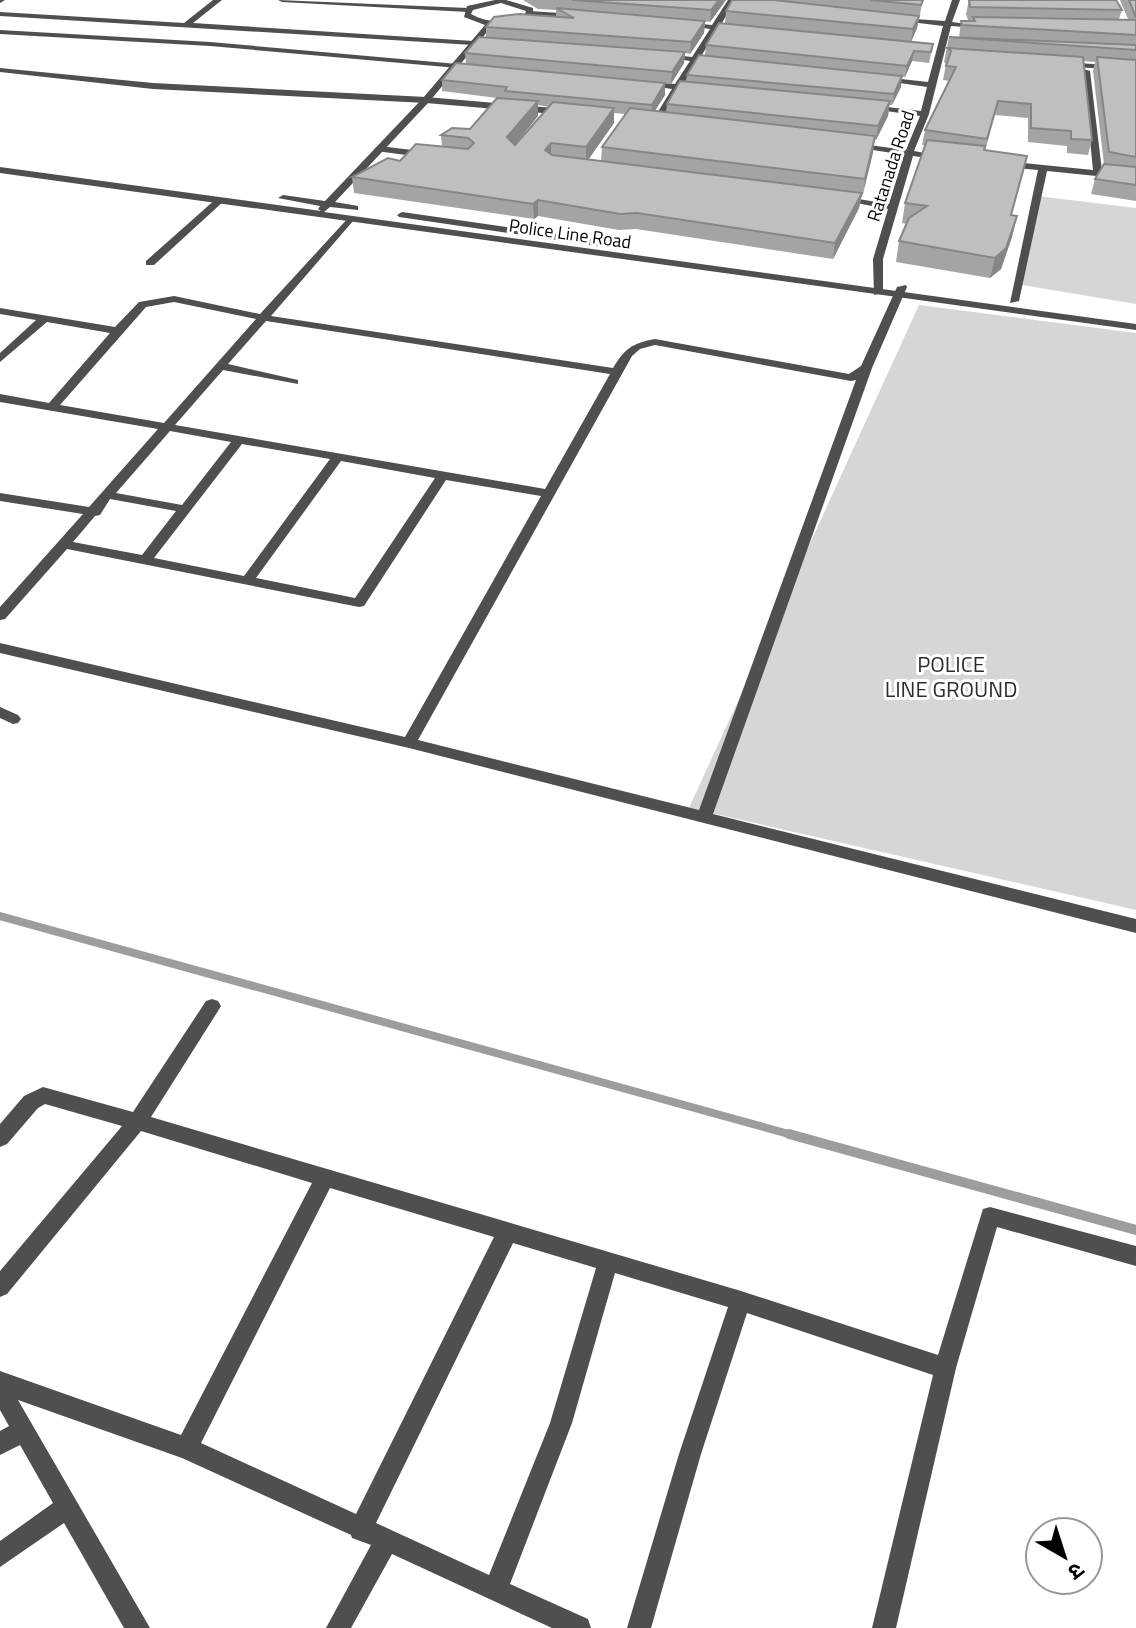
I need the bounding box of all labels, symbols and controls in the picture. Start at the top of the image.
street label: Ratanada Road [860,107,921,225]
street label: Police Line Road [507,212,633,255]
park label: POLICE LINE GROUND [885,647,1017,706]
north arrow [1024,1516,1104,1596]
text: उ [1060,1554,1092,1590]

